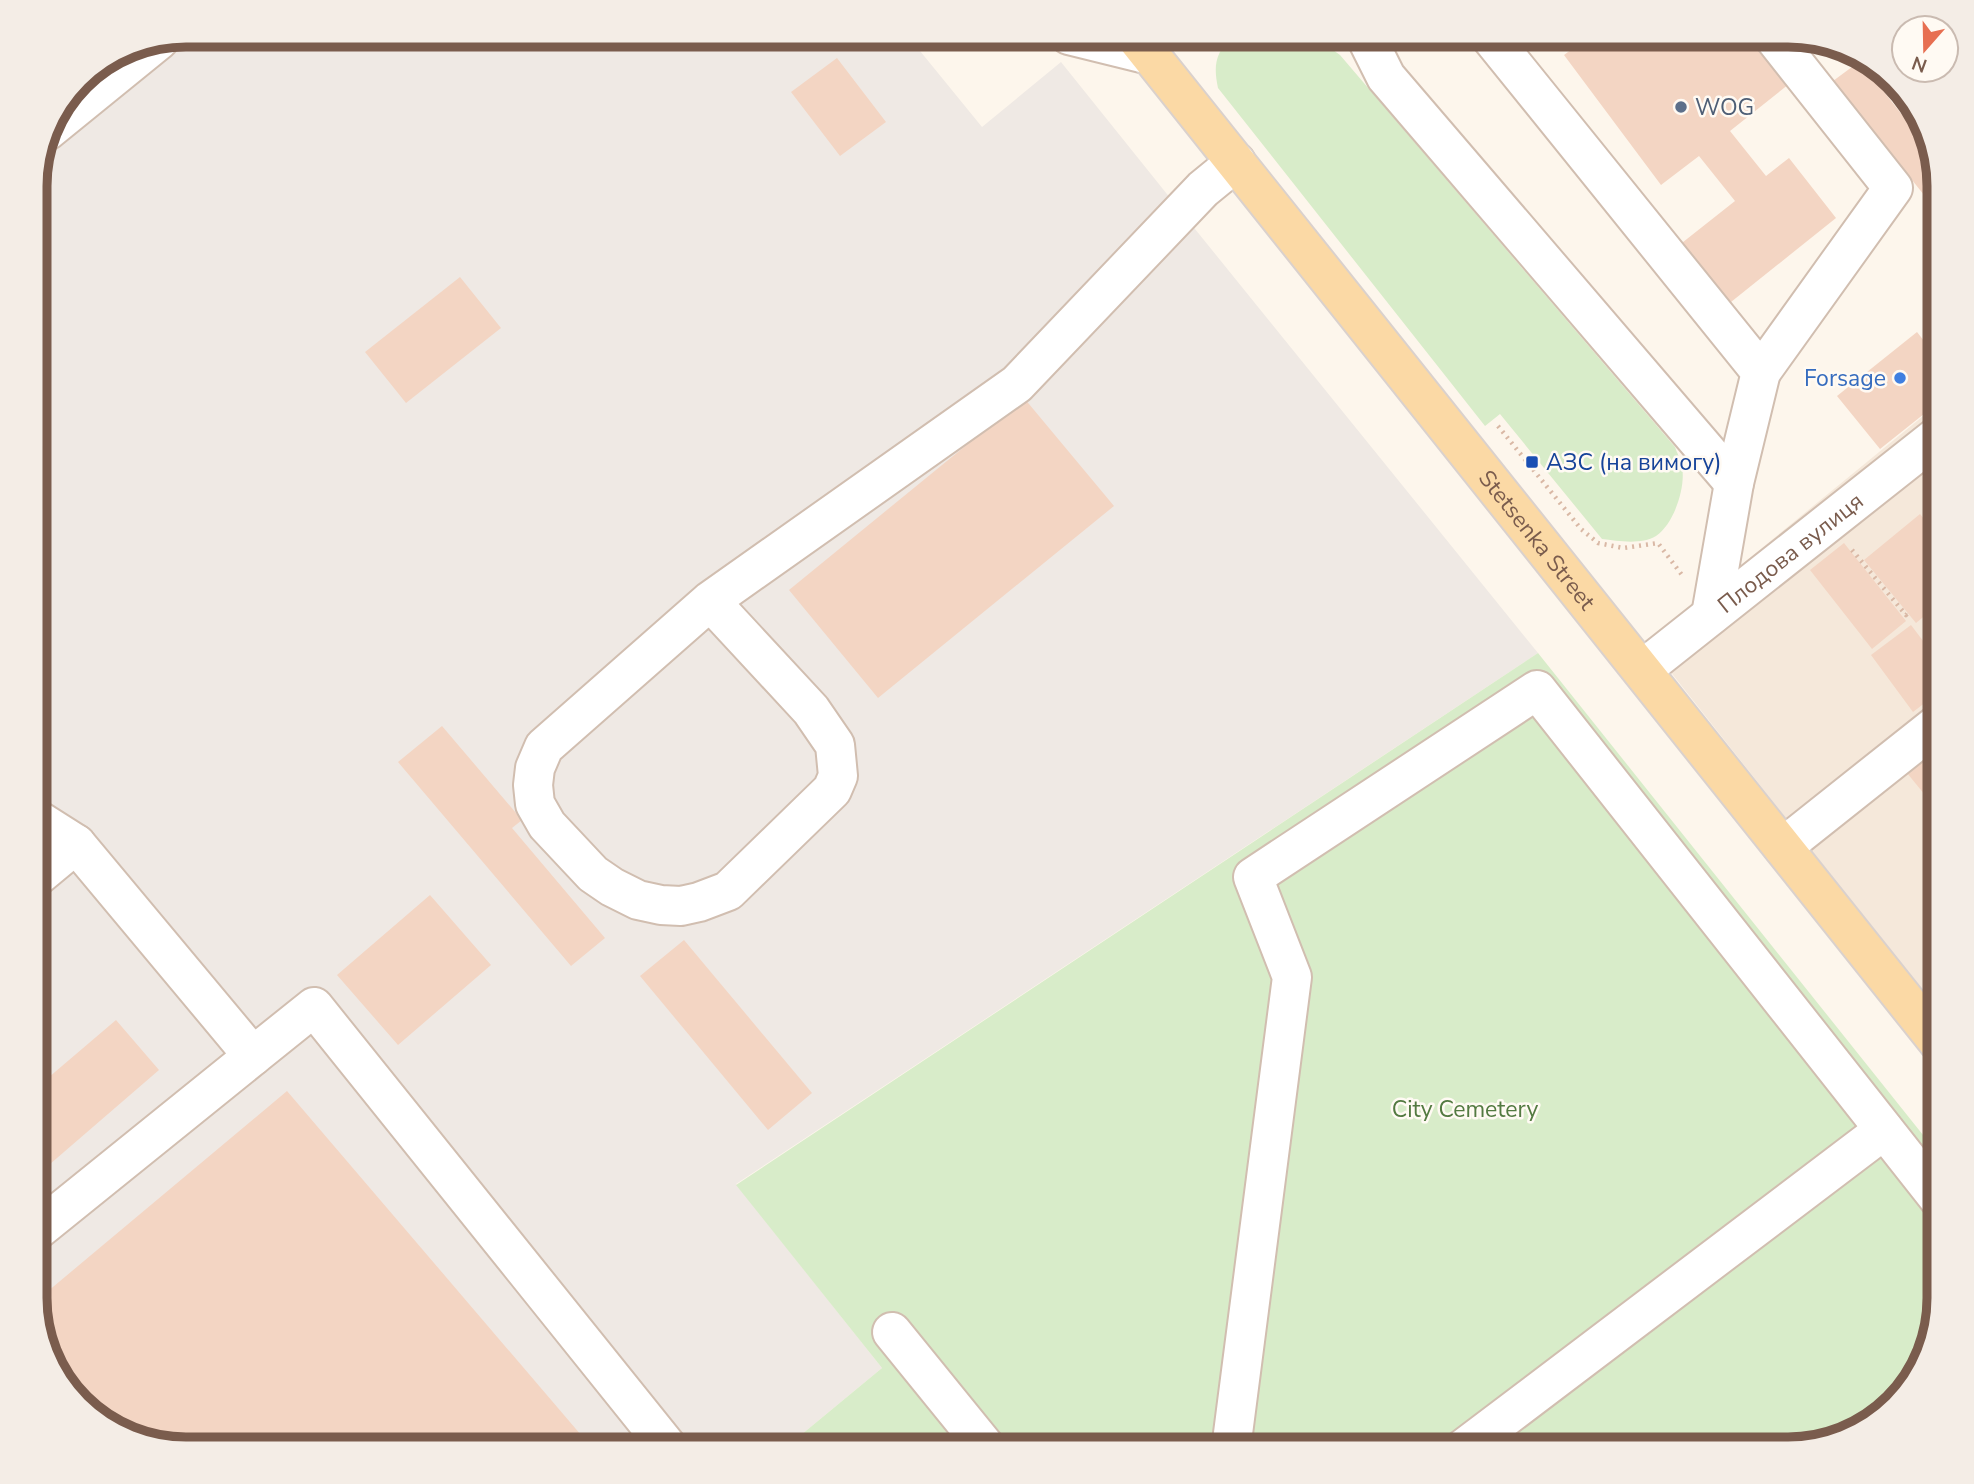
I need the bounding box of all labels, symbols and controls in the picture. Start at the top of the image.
north arrow [1890,14,1960,84]
text: N [1908,49,1931,79]
place label: WOG [1695,92,1754,123]
marker: WOG [1673,99,1689,115]
place label: Forsage [1804,363,1886,394]
marker: Forsage [1892,370,1908,386]
place label: АЗС (на вимогу) [1546,447,1722,478]
marker: АЗС (на вимогу) [1524,454,1540,470]
street label: Stetsenka Street [1471,464,1603,617]
street label: Плодова вулиця [1711,486,1870,620]
park label: City Cemetery [1392,1094,1538,1125]

